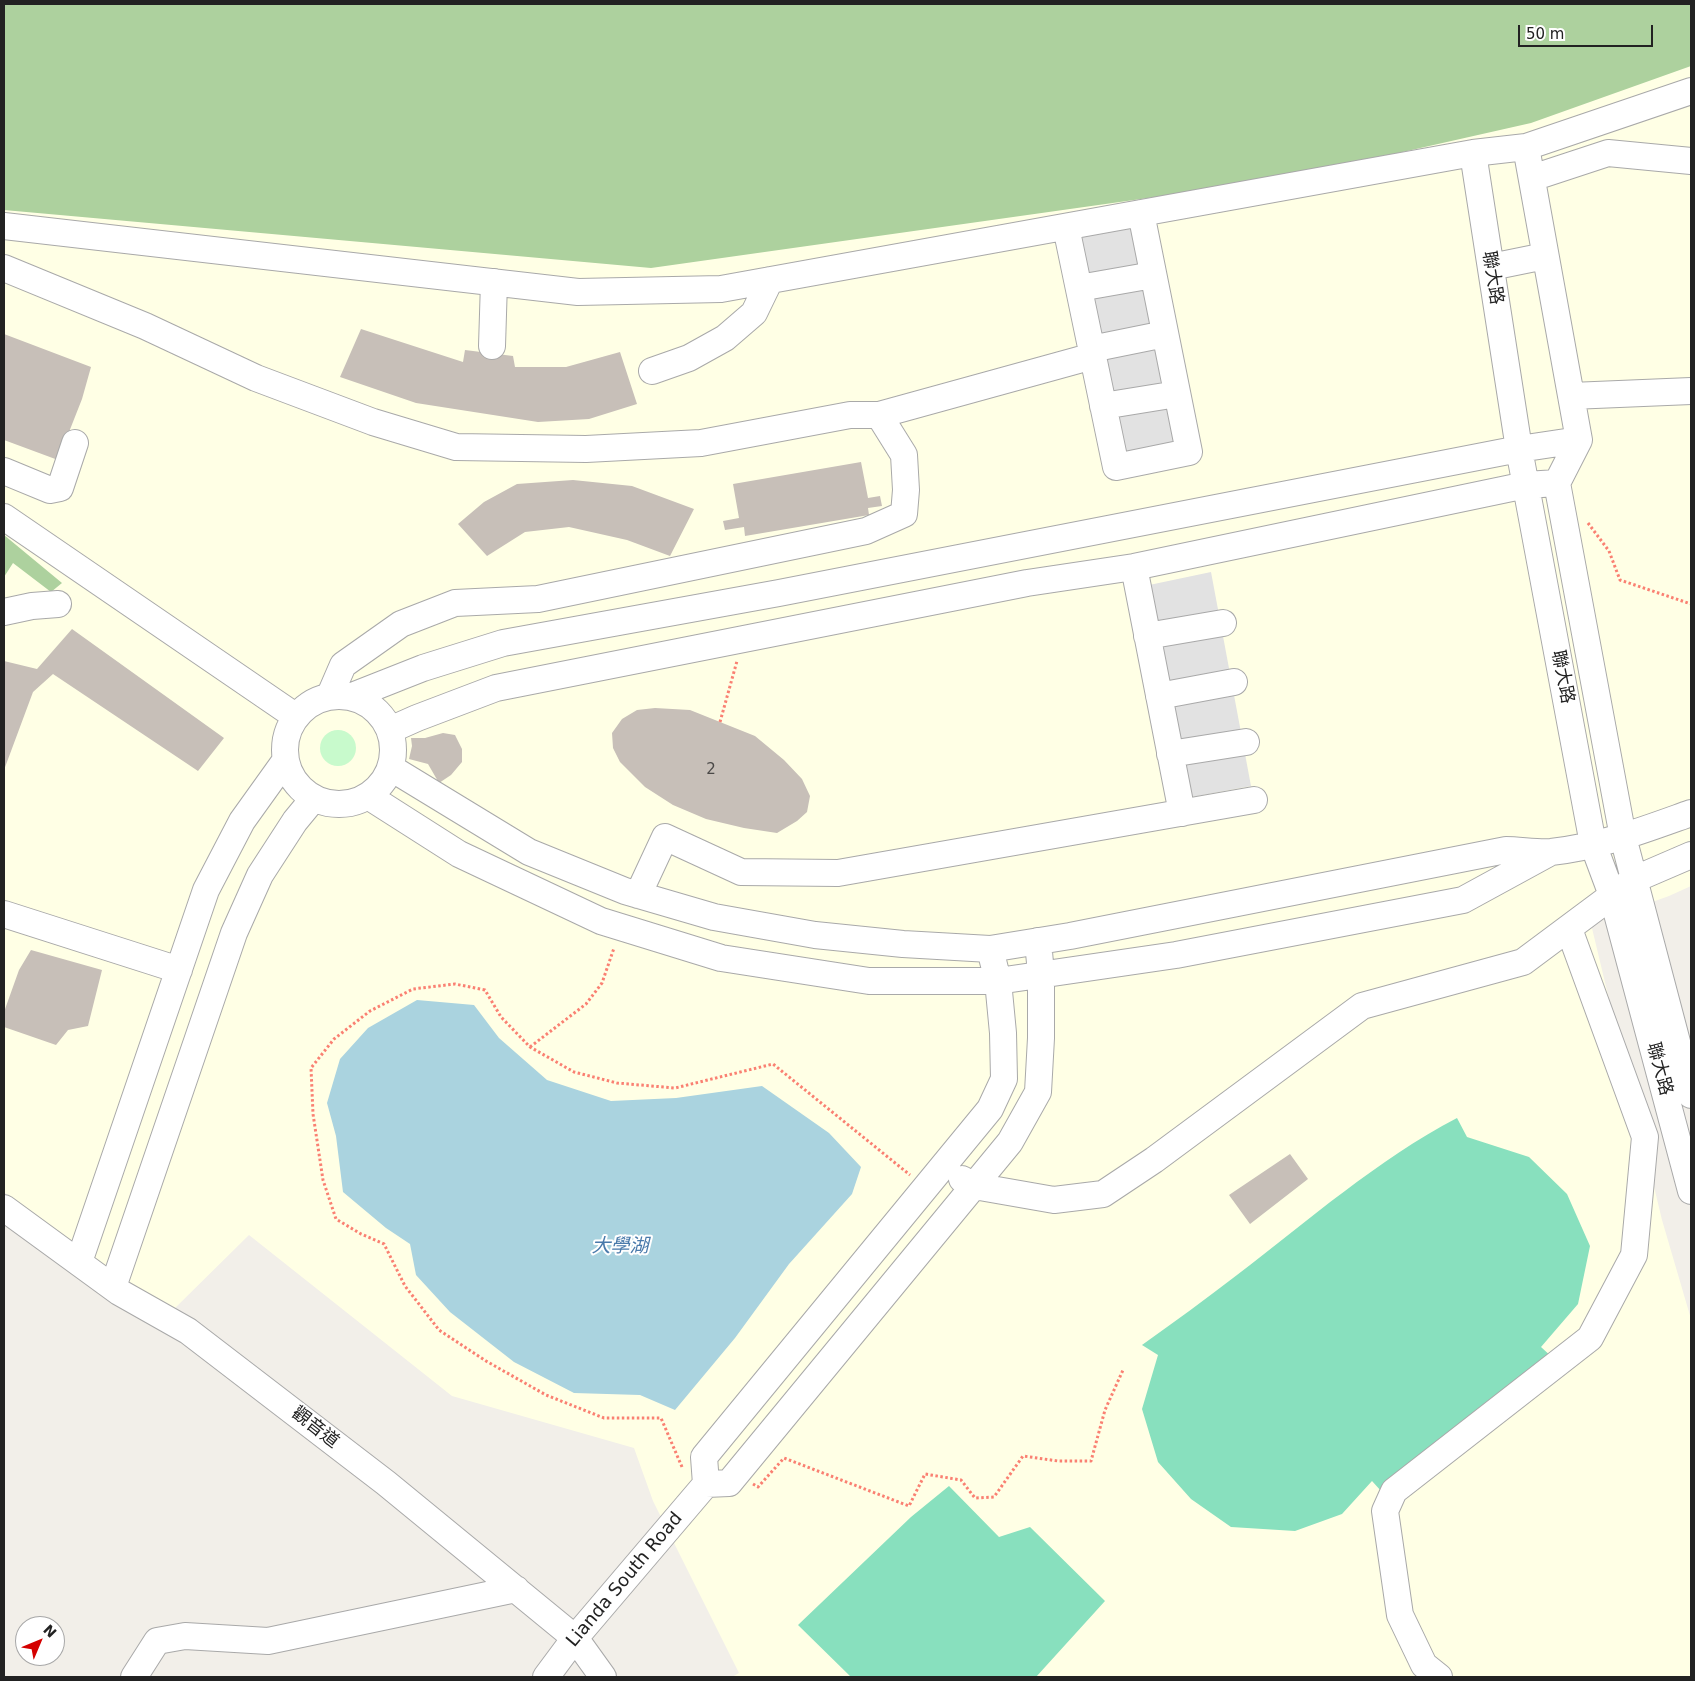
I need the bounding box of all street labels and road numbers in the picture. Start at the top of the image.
street label: 聯大路 [1477,250,1507,306]
street label: 聯大路 [1546,648,1578,706]
street label: 聯大路 [1642,1040,1676,1098]
street label: 觀音道 [287,1403,343,1453]
street label: Lianda South Road [562,1508,688,1652]

